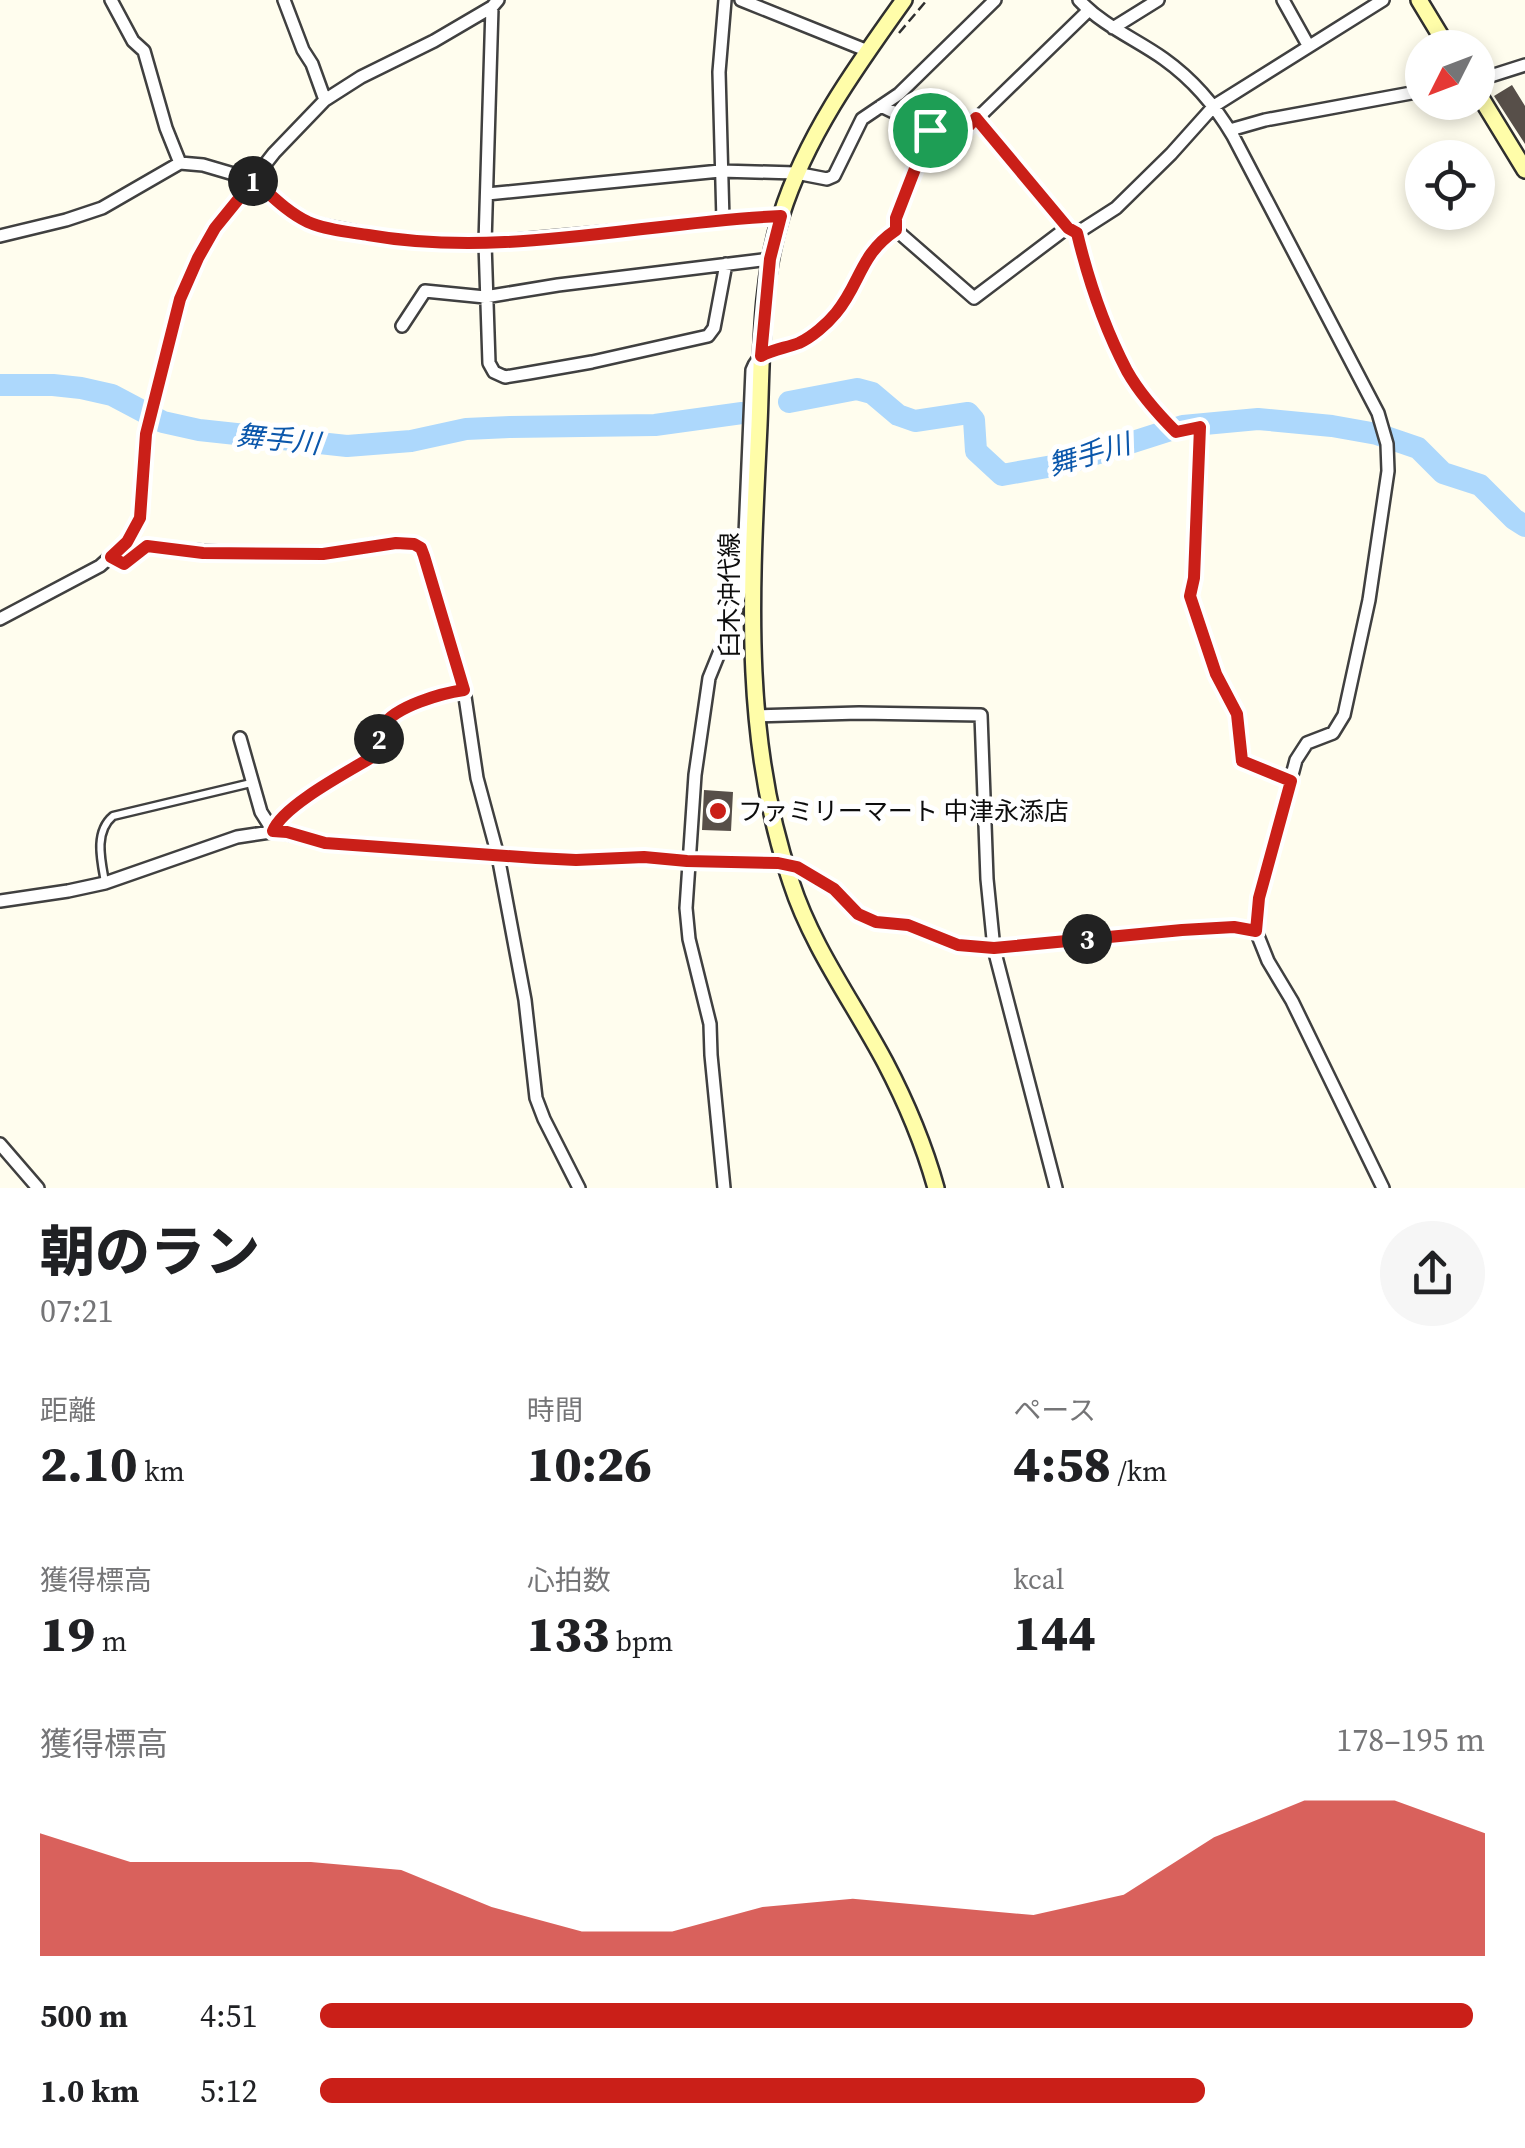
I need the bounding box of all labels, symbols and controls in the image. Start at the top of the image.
north arrow [1405,30,1495,120]
map controls [1405,30,1495,230]
pin [888,88,973,173]
icon: arrive [903,103,958,158]
button: locate [1405,140,1495,230]
pin: 1 [228,156,278,206]
text: 1 [245,162,261,200]
water label: 舞手川 [234,416,325,463]
water label: 舞手川 [1043,423,1137,484]
street label: 臼木沖代線 [712,532,746,658]
pin: 2 [354,714,404,764]
text: 2 [371,720,387,758]
place label: ファミリーマート 中津永添店 [738,794,1069,828]
marker: ファミリーマート 中津永添店 [707,800,729,822]
pin: 3 [1062,914,1112,964]
text: 3 [1079,920,1095,958]
text: 朝のラン [40,1214,260,1289]
button: share [1380,1221,1485,1326]
text: 07:21 [40,1289,114,1333]
text: 距離 [40,1391,96,1429]
text: 時間 [527,1391,583,1429]
text: ペース [1013,1391,1096,1429]
text: 2.10 [40,1429,138,1498]
text: 10:26 [527,1429,652,1498]
text: 4:58 [1013,1429,1111,1498]
text: km [138,1452,185,1490]
text: /km [1111,1452,1167,1490]
text: kcal [1013,1560,1064,1598]
text: 獲得標高 [40,1561,152,1599]
text: 心拍数 [527,1561,611,1599]
text: 144 [1013,1598,1096,1667]
text: 19 [40,1599,95,1668]
text: 133 [527,1599,609,1668]
text: m [95,1622,127,1660]
text: bpm [609,1622,673,1660]
text: 178–195 m [1336,1718,1485,1762]
text: 獲得標高 [40,1722,168,1766]
text: 500 m [40,1994,128,2038]
text: 4:51 [200,1994,258,2038]
text: 1.0 km [40,2069,139,2113]
text: 5:12 [200,2069,258,2113]

